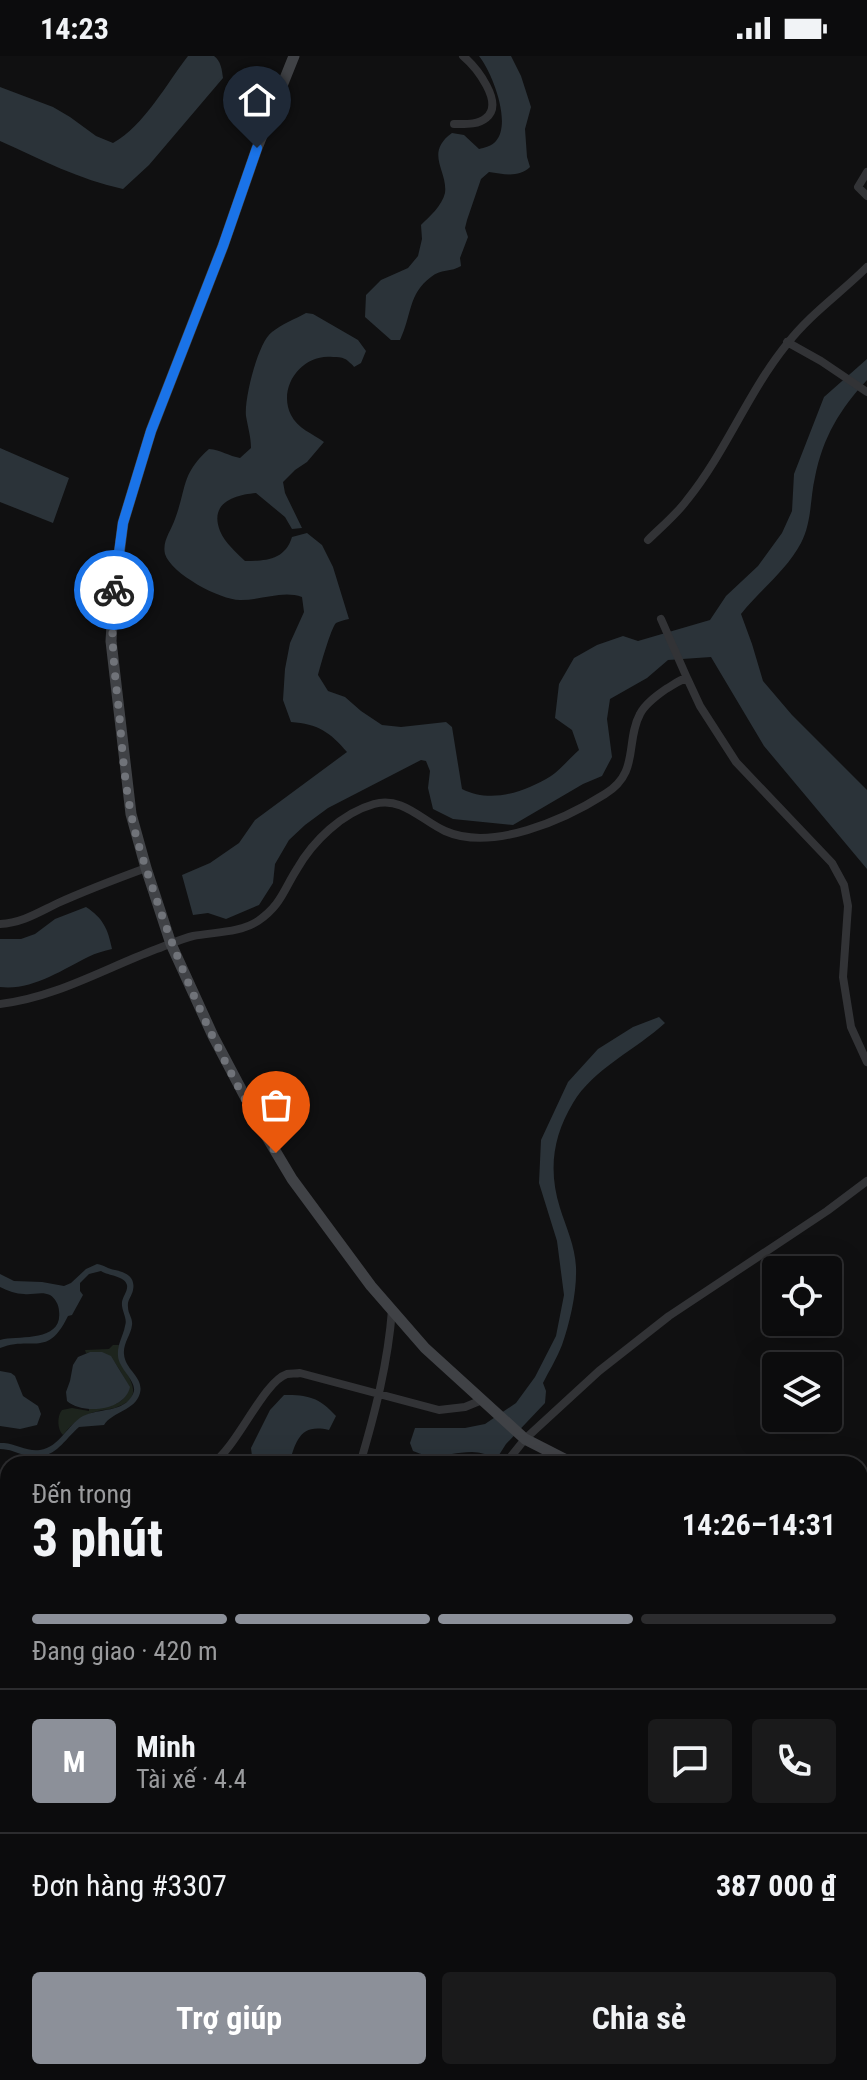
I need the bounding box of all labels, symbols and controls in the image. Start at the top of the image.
text: 14:23 [40,11,109,46]
pin [223,66,291,148]
icon: home [235,78,279,122]
courier [74,550,154,630]
icon: bike [92,568,136,612]
pin [242,1071,310,1153]
icon: bag [254,1083,298,1127]
map controls [762,1256,842,1432]
button: locate [762,1256,842,1336]
button: layers [762,1352,842,1432]
text: Đến trong [32,1479,132,1509]
text: 14:26–14:31 [682,1507,836,1542]
text: 3 phút [32,1508,163,1569]
text: Đang giao · 420 m [32,1636,218,1666]
button: chat [648,1719,732,1803]
button: phone [752,1719,836,1803]
text: Minh [136,1729,196,1764]
text: M [63,1744,85,1779]
text: Tài xế · 4.4 [136,1764,247,1794]
text: Đơn hàng #3307 [32,1868,227,1903]
text: 387 000 ₫ [716,1868,836,1903]
button: Trợ giúp [32,1972,426,2064]
button: Chia sẻ [442,1972,836,2064]

